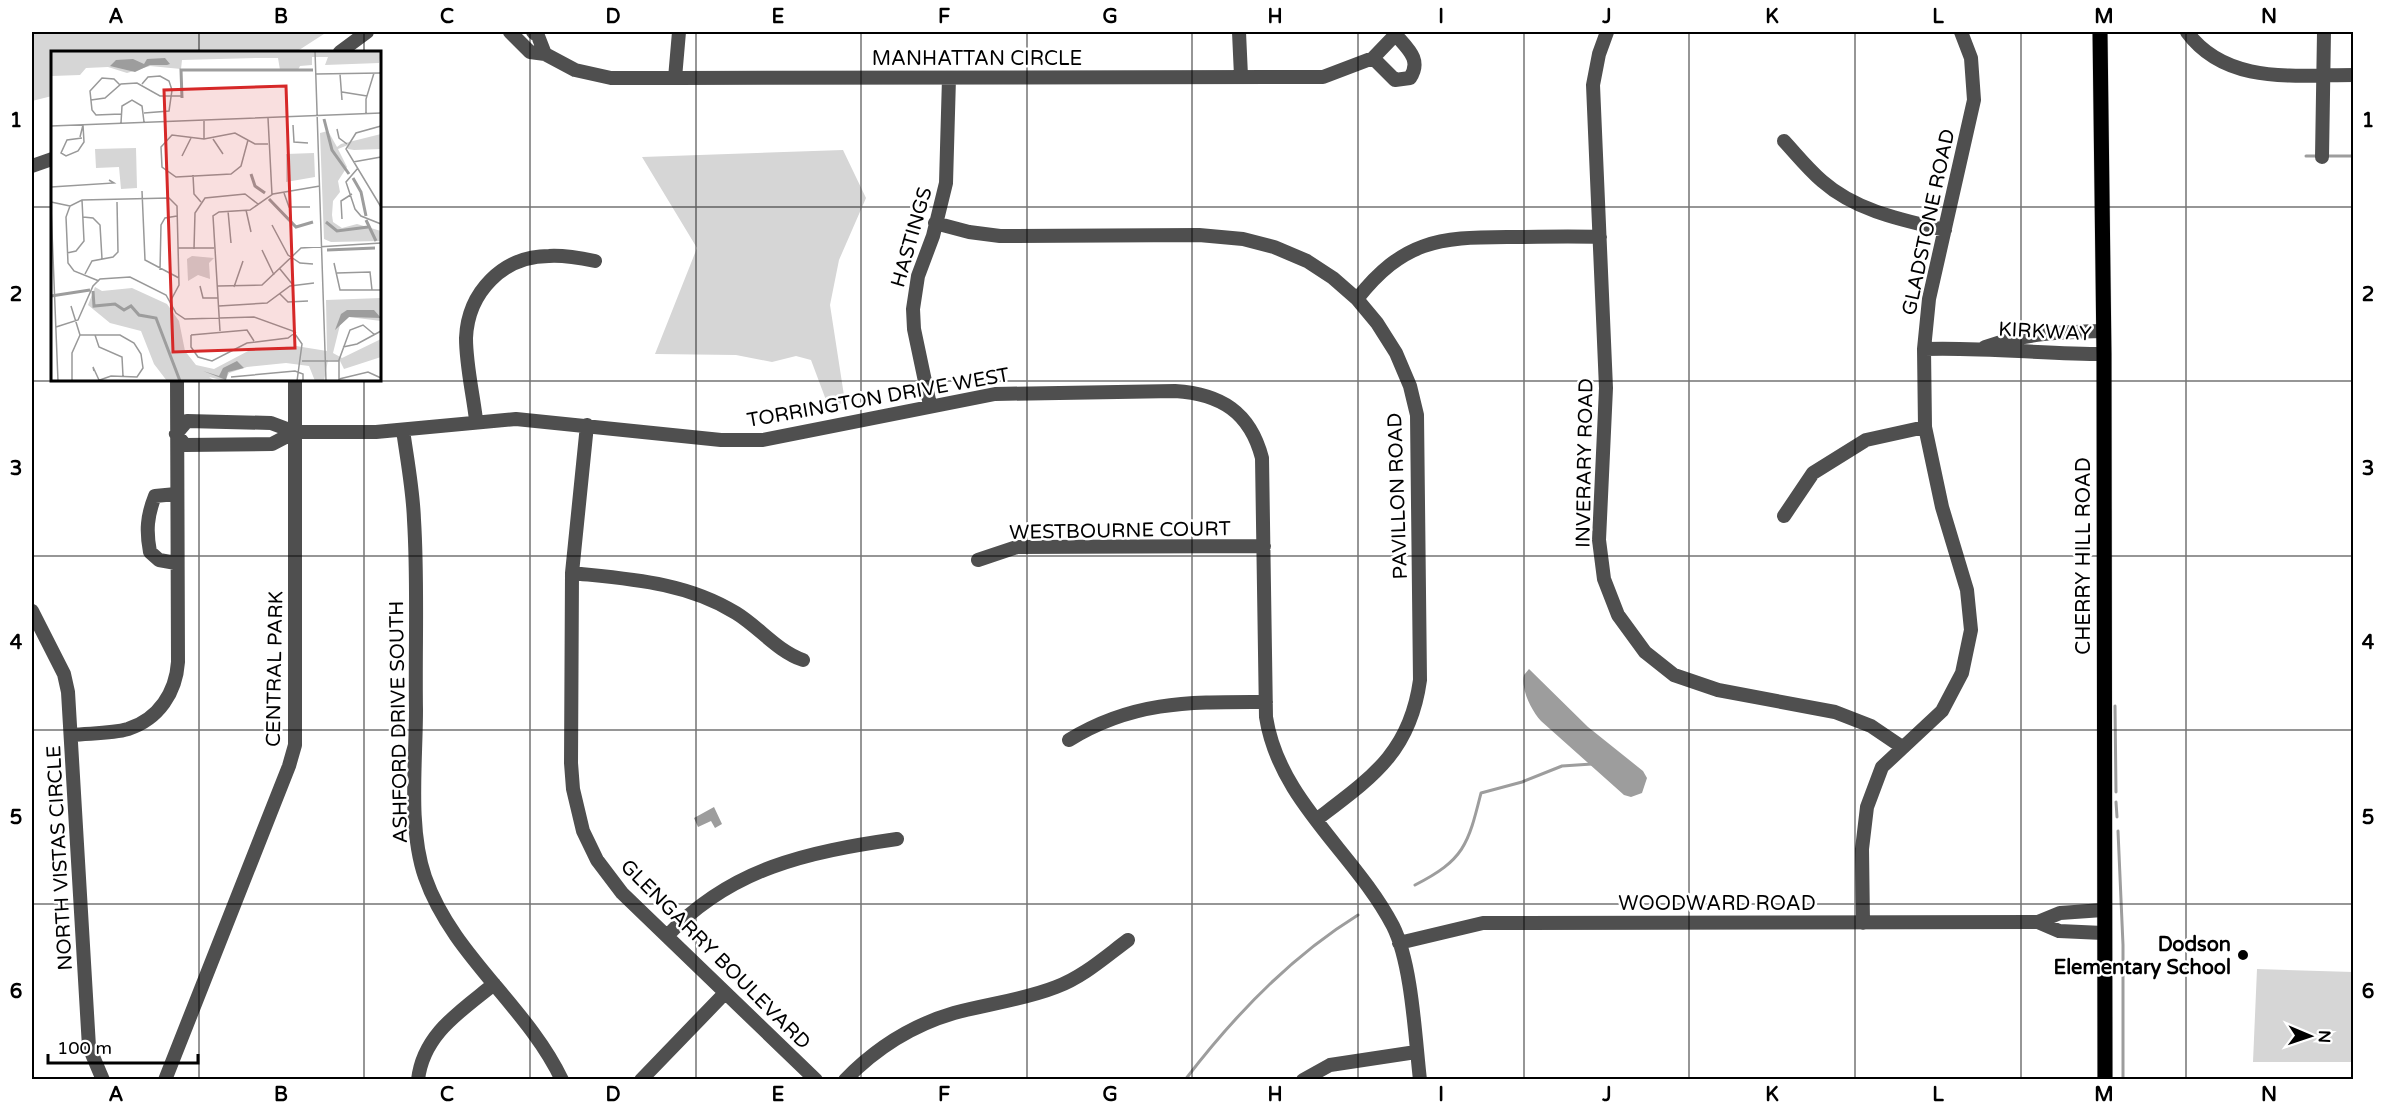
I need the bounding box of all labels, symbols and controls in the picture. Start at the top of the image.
text: A [109,5,124,29]
text: B [274,5,288,29]
text: C [440,5,454,29]
text: D [605,5,621,29]
text: E [772,5,785,29]
text: F [938,5,950,29]
text: G [1102,5,1118,29]
text: H [1267,5,1283,29]
text: I [1438,5,1444,29]
text: J [1601,5,1612,29]
text: K [1765,5,1779,29]
text: L [1932,5,1944,29]
text: M [2094,5,2114,29]
text: N [2261,5,2277,29]
street label: MANHATTAN CIRCLE [872,47,1082,71]
inset map [51,51,381,381]
text: 1 [10,109,22,133]
text: 1 [2362,109,2374,133]
street label: GLADSTONE ROAD [1898,127,1960,318]
street label: HASTINGS [886,184,938,290]
text: 2 [10,283,22,307]
text: 2 [2362,283,2374,307]
street label: KIRKWAY [1998,318,2092,346]
street label: TORRINGTON DRIVE WEST [745,363,1011,433]
street label: INVERARY ROAD [1572,378,1598,548]
street label: PAVILLON ROAD [1383,412,1413,580]
text: 3 [10,457,22,481]
street label: CHERRY HILL ROAD [2072,457,2096,655]
text: 3 [2362,457,2374,481]
street label: WESTBOURNE COURT [1009,517,1231,545]
street label: CENTRAL PARK [262,591,288,747]
street label: ASHFORD DRIVE SOUTH [385,600,413,843]
text: 4 [10,631,23,655]
text: 4 [2362,631,2375,655]
street label: NORTH VISTAS CIRCLE [42,745,78,971]
text: 5 [10,806,22,830]
text: 5 [2362,806,2374,830]
street label: GLENGARRY BOULEVARD [615,855,815,1055]
street label: WOODWARD ROAD [1618,892,1816,916]
place label: Dodson Elementary School [2053,933,2231,980]
marker: Dodson Elementary School [2236,948,2250,962]
text: 6 [10,980,22,1004]
text: 6 [2362,980,2374,1004]
north arrow [2280,1006,2340,1066]
scale bar [48,1027,198,1065]
text: N [2314,1030,2334,1043]
text: 100 m [57,1037,112,1059]
text: A [109,1083,124,1107]
text: B [274,1083,288,1107]
text: C [440,1083,454,1107]
text: D [605,1083,621,1107]
text: E [772,1083,785,1107]
text: F [938,1083,950,1107]
text: G [1102,1083,1118,1107]
text: H [1267,1083,1283,1107]
text: I [1438,1083,1444,1107]
text: J [1601,1083,1612,1107]
text: K [1765,1083,1779,1107]
text: L [1932,1083,1944,1107]
text: M [2094,1083,2114,1107]
text: N [2261,1083,2277,1107]

